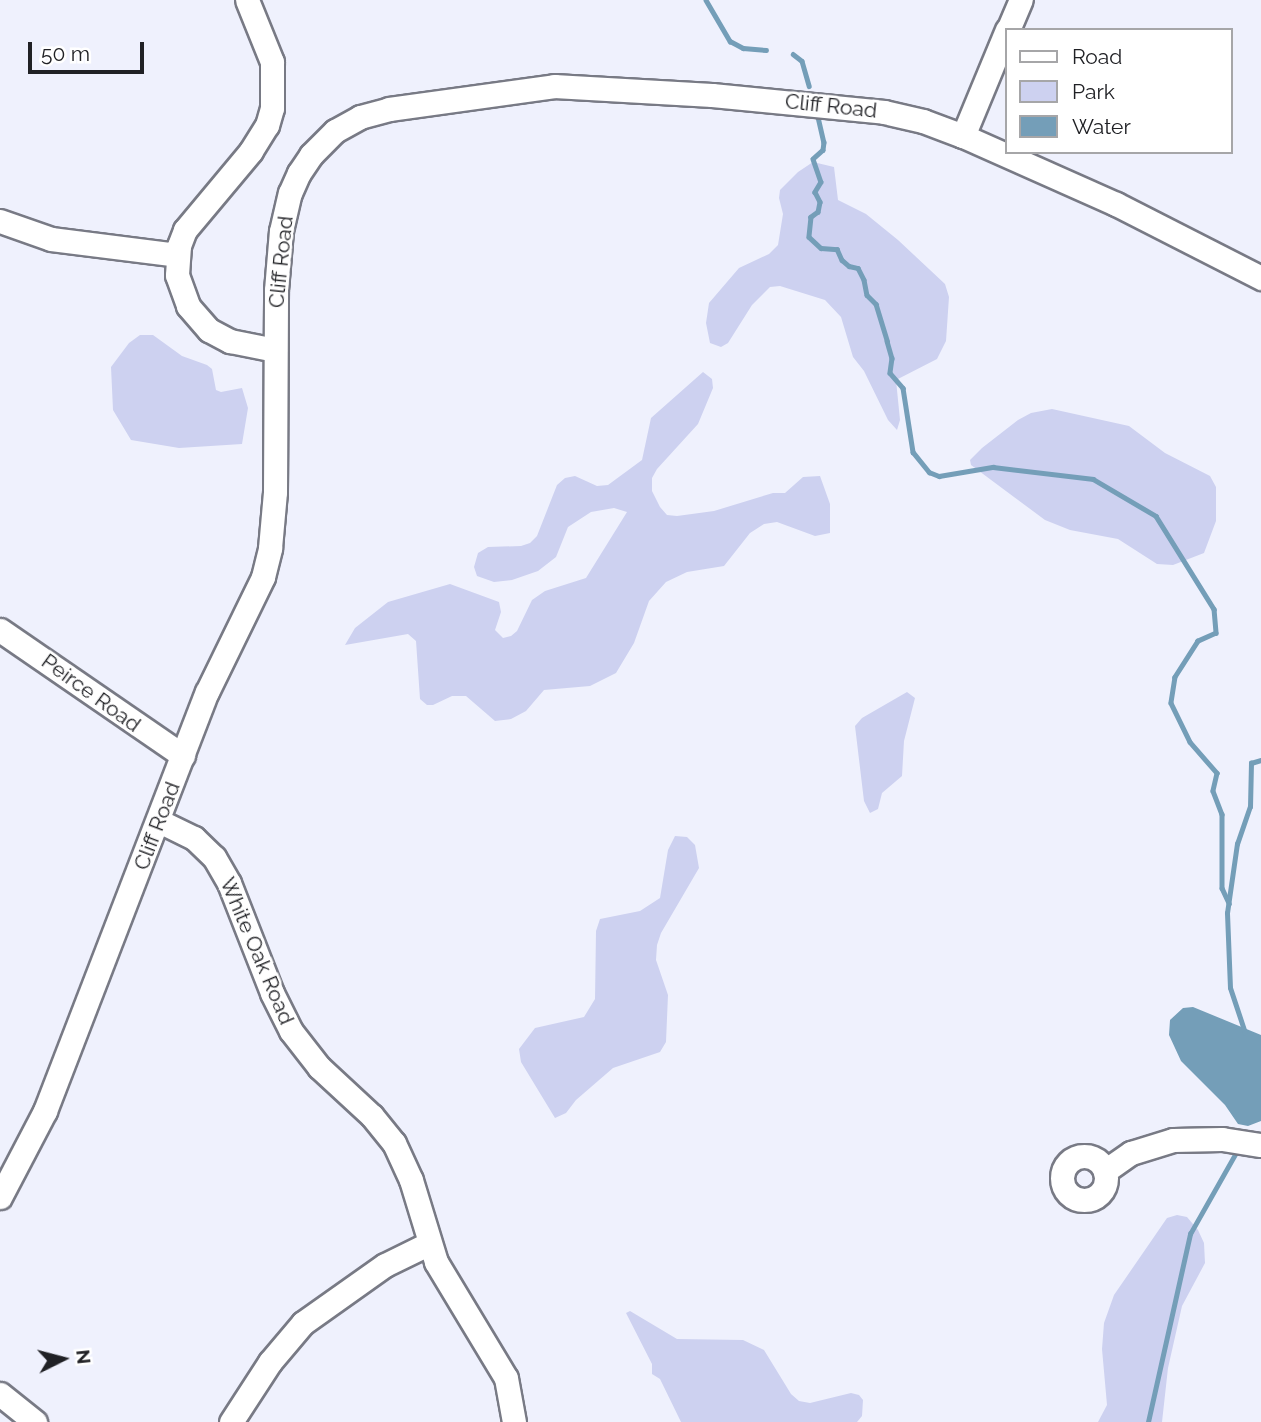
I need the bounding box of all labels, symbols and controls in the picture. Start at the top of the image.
scale bar [32,28,147,72]
legend [1006,28,1233,154]
text: 50 m [41,41,90,66]
text: Road [1072,44,1122,69]
text: Park [1072,79,1115,104]
street label: Cliff Road [784,89,878,123]
text: Water [1072,114,1131,139]
street label: Cliff Road [264,215,298,309]
street label: Peirce Road [37,649,145,737]
street label: Cliff Road [129,778,185,874]
street label: White Oak Road [215,874,299,1028]
north arrow [28,1324,98,1394]
text: N [72,1348,96,1365]

